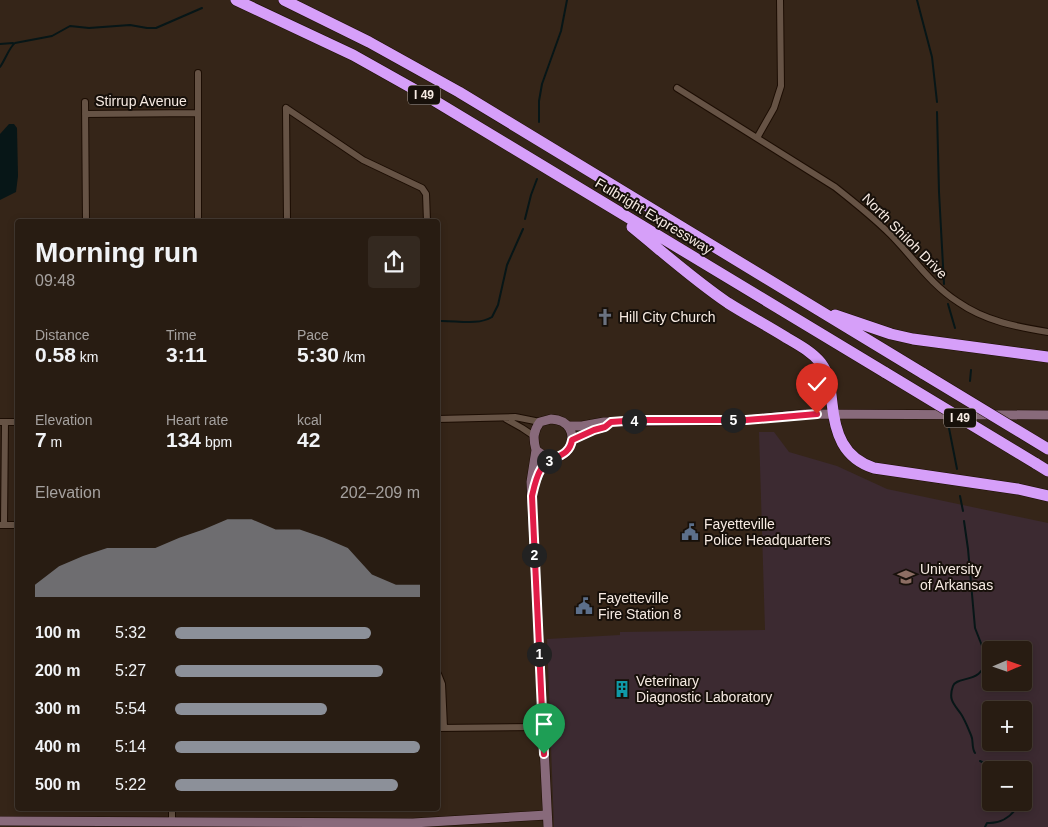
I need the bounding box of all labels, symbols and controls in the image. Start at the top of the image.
road number: I 49 [408,86,440,104]
street label: Stirrup Avenue [95,93,187,109]
street label: Fulbright Expressway [593,175,715,257]
street label: North Shiloh Drive [859,190,951,282]
button: share [368,236,420,288]
text: Morning run [35,237,198,268]
text: 09:48 [35,272,75,289]
church icon: Hill City Church [595,307,615,327]
place label: Hill City Church [619,309,715,325]
text: Distance [35,327,89,343]
text: Time [166,327,197,343]
text: Pace [297,327,329,343]
text: 0.58 [35,343,76,366]
text: 3:11 [166,343,207,366]
text: 5:30 [297,343,339,366]
text: km [76,349,98,365]
text: /km [339,349,365,365]
pin [796,363,838,414]
icon: check [803,370,831,398]
pin: 4 [622,408,646,434]
pin: 5 [720,408,746,432]
road number: I 49 [944,408,976,428]
text: Elevation [35,412,93,428]
text: Heart rate [166,412,228,428]
text: kcal [297,412,322,428]
text: 5 [730,412,737,428]
text: 4 [631,413,638,429]
text: 7 [35,428,47,451]
text: 134 [166,428,201,451]
text: 42 [297,428,320,451]
text: m [47,434,62,450]
text: bpm [201,434,232,450]
pin: 3 [536,448,562,474]
text: 3 [546,453,553,469]
text: Elevation [35,484,101,501]
text: 202–209 m [340,484,420,501]
place label: Fayetteville Police Headquarters [704,516,831,548]
public building icon: Fayetteville Police Headquarters [680,522,700,542]
pin: 2 [522,542,546,568]
text: 2 [531,547,538,563]
place label: University of Arkansas [920,561,993,593]
school or university icon: University of Arkansas [896,567,916,587]
place label: Fayetteville Fire Station 8 [598,590,681,622]
public building icon: Fayetteville Fire Station 8 [574,596,594,616]
text: 100 m [35,624,80,641]
text: 5:32 [115,624,146,641]
north arrow [982,641,1032,691]
map controls [982,641,1032,811]
pin: 1 [526,642,552,666]
text: 1 [536,646,543,662]
text: 200 m [35,662,80,679]
text: 5:27 [115,662,146,679]
place label: Veterinary Diagnostic Laboratory [636,673,772,705]
building icon: Veterinary Diagnostic Laboratory [612,679,632,699]
text: 300 m [35,700,80,717]
text: 5:54 [115,700,146,717]
button: + [982,701,1032,751]
pin [523,703,565,754]
icon: arrive [530,710,558,738]
text: 400 m [35,738,80,755]
text: 5:14 [115,738,146,755]
button: − [982,761,1032,811]
text: 500 m [35,776,80,793]
text: 5:22 [115,776,146,793]

